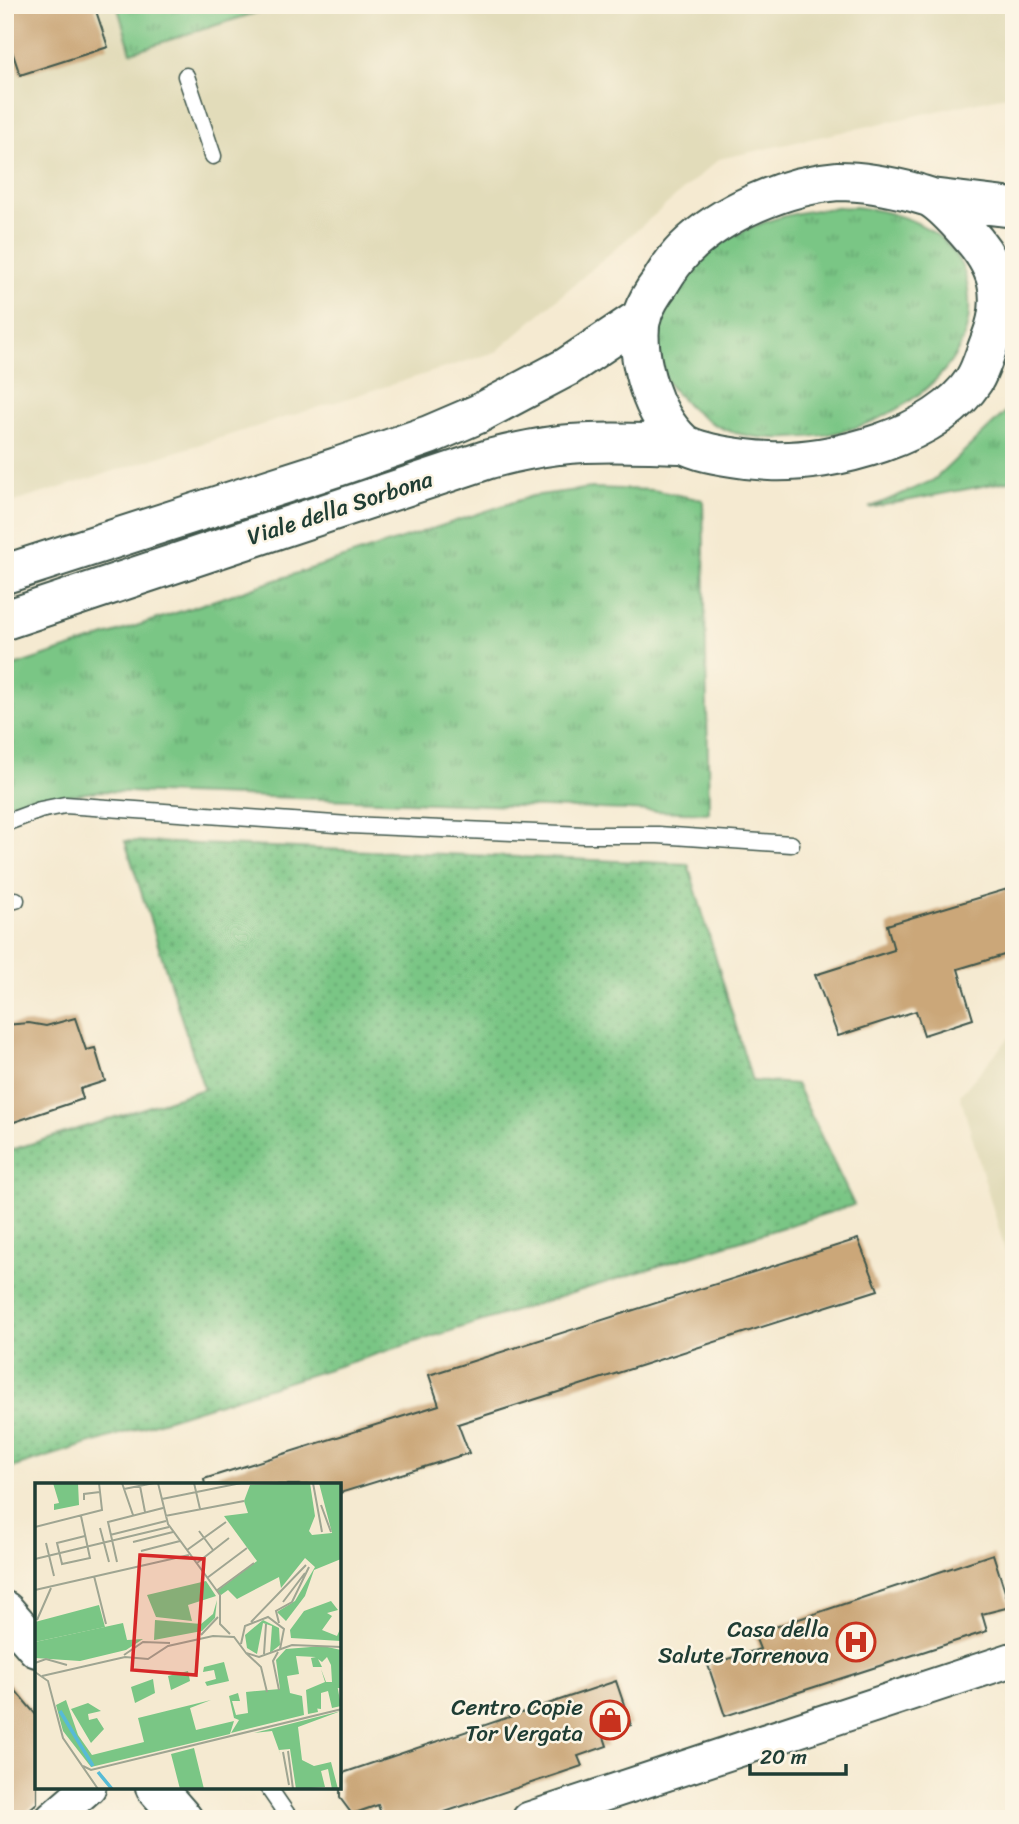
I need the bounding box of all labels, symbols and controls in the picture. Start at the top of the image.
street label: Viale della Sorbona [242,459,439,557]
inset map [35,1483,341,1789]
place label: Casa della Salute Torrenova [658,1609,829,1676]
hospital icon: Casa della Salute Torrenova [835,1621,877,1663]
place label: Centro Copie Tor Vergata [451,1687,583,1754]
shop icon: Centro Copie Tor Vergata [589,1699,631,1741]
scale bar [750,1733,846,1777]
text: 20 m [760,1738,807,1776]

